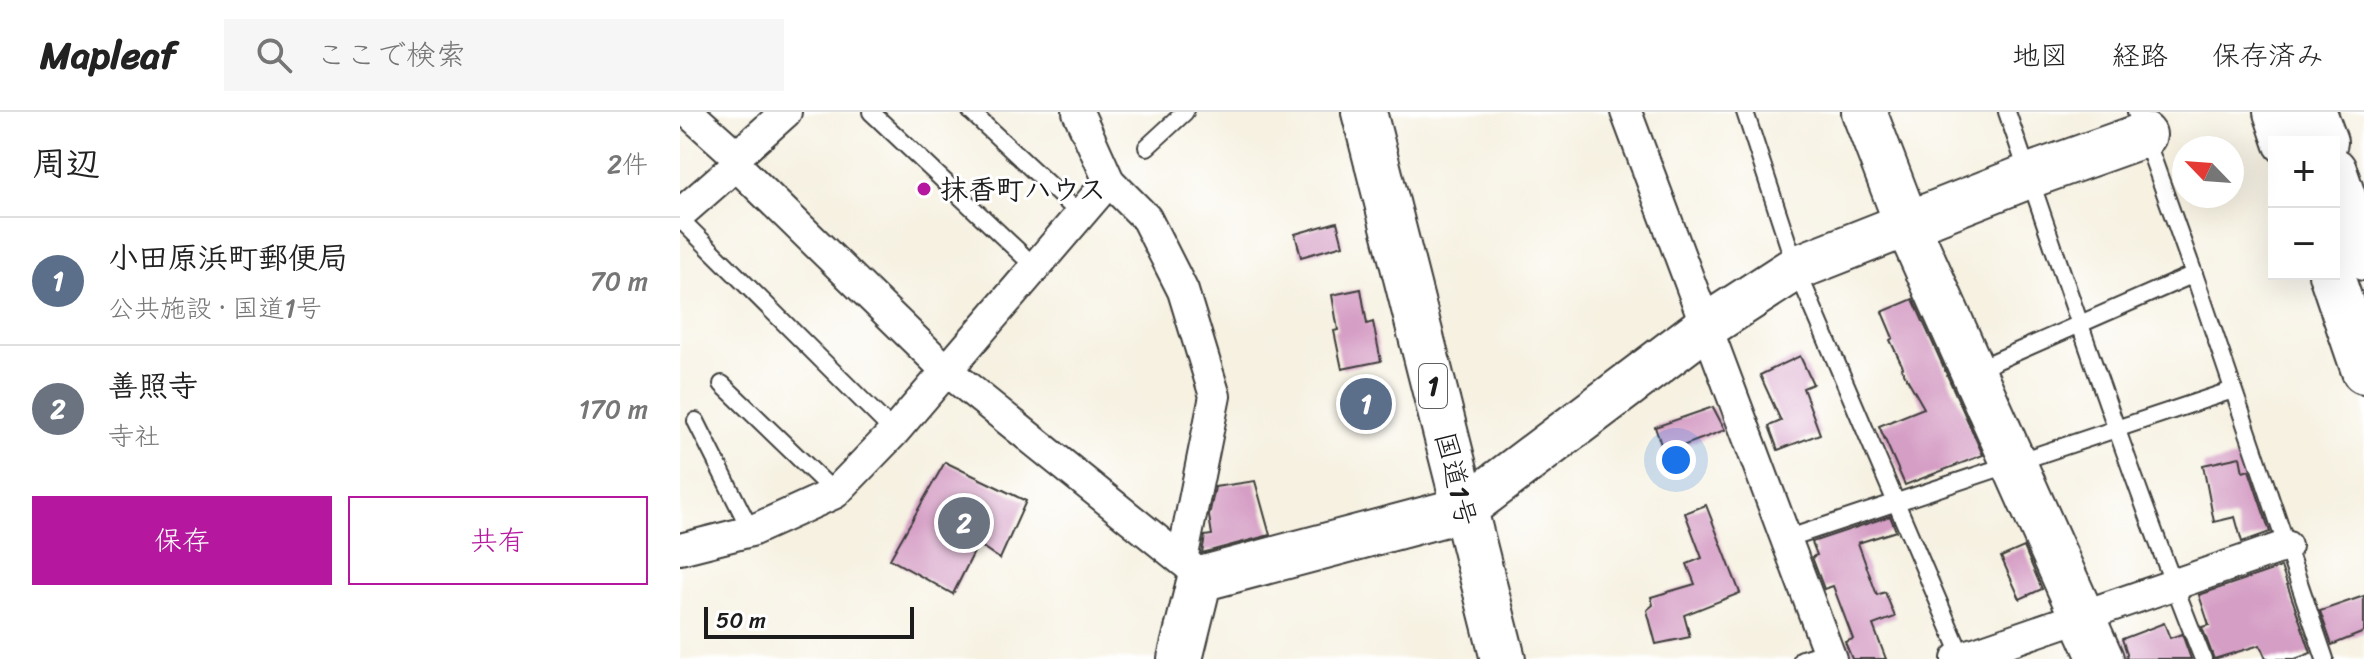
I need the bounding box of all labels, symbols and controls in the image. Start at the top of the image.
search box [224,19,784,91]
text: Mapleaf [40,22,176,89]
text: ここで検索 [316,28,466,82]
text: 地図 [2012,31,2068,80]
text: 経路 [2112,31,2168,80]
text: 保存済み [2212,31,2324,80]
icon: search [252,33,296,77]
text: 周辺 [32,134,100,194]
north arrow [2172,136,2244,208]
map controls [2268,136,2340,280]
button: + [2268,136,2340,208]
text: 2件 [607,141,648,187]
place label: 抹香町ハウス [940,165,1106,214]
marker: 抹香町ハウス [915,180,933,198]
button: − [2268,208,2340,280]
text: 小田原浜町郵便局 [108,231,348,285]
text: 1 [52,258,64,304]
text: 70 m [590,258,648,304]
text: 公共施設 · 国道1号 [108,285,322,331]
text: 善照寺 [108,359,198,413]
road number: 1 [1419,364,1447,408]
pin: 1 [1340,374,1392,434]
text: 2 [50,386,66,432]
text: 170 m [579,386,648,432]
text: 寺社 [108,413,160,459]
street label: 国道1号 [1421,426,1491,532]
your location [1656,440,1696,480]
pin: 2 [938,493,990,553]
button: 保存 [32,496,332,585]
button: 共有 [348,496,648,585]
text: 50 m [716,601,766,640]
scale bar [704,603,914,639]

